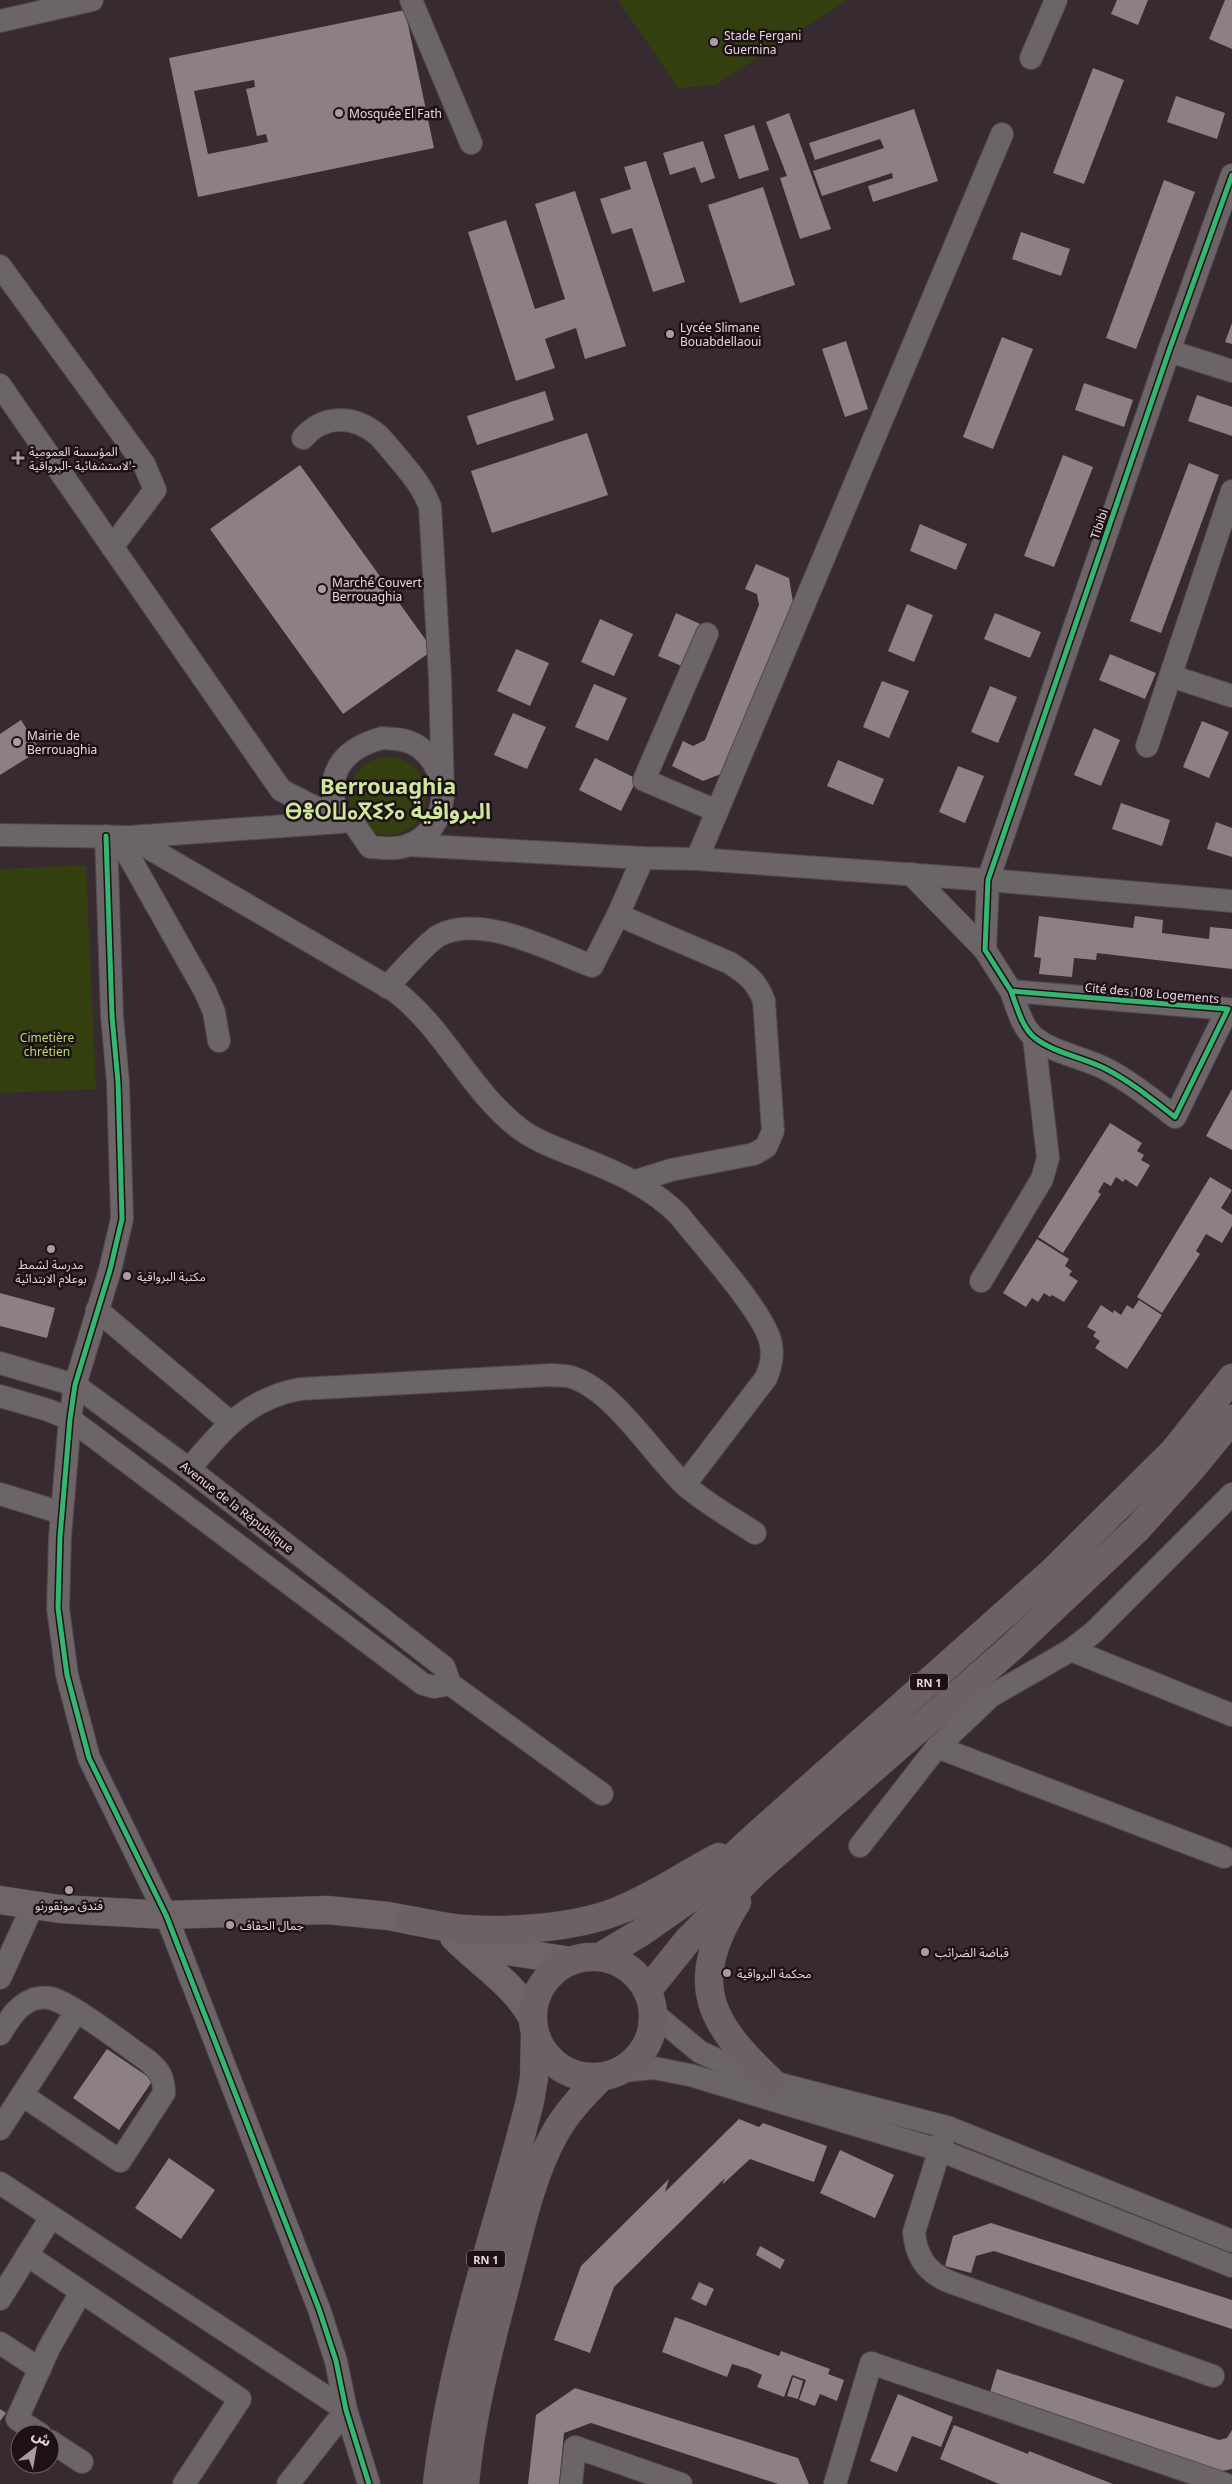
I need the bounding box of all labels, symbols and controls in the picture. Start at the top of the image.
place label: Stade Fergani Guernina [724,27,801,58]
marker: Stade Fergani Guernina [708,36,720,48]
place label: Mosquée El Fath [349,105,442,122]
marker: Mosquée El Fath [333,107,345,119]
place label: Lycée Slimane Bouabdellaoui [680,319,761,350]
marker: Lycée Slimane Bouabdellaoui [664,328,676,340]
place label: المؤسسة العمومية الاستشفائية -البرواقية- [29,443,136,474]
marker: المؤسسة العمومية الاستشفائية -البرواقية- [11,451,25,465]
street label: Tibibi [1086,507,1112,541]
place label: Marché Couvert Berrouaghia [332,574,422,605]
marker: Marché Couvert Berrouaghia [316,583,328,595]
place label: Mairie de Berrouaghia [27,727,97,758]
marker: Mairie de Berrouaghia [11,736,23,748]
district label: Berrouaghia ⴱⴻⵔⵡⴰⴳⵉⵢⴰ البرواقية [285,770,491,825]
street label: Cité des 108 Logements [1084,979,1220,1007]
park label: Cimetière chrétien [20,1029,74,1060]
marker: مدرسة لشمط بوعلام الابتدائية [45,1243,57,1255]
place label: مدرسة لشمط بوعلام الابتدائية [15,1256,87,1288]
place label: مكتبة البرواقية [137,1268,206,1285]
marker: مكتبة البرواقية [121,1270,133,1282]
street label: Avenue de la République [177,1457,297,1557]
road number: RN 1 [910,1674,948,1690]
marker: فندق مونقورنو [63,1884,75,1896]
place label: فندق مونقورنو [35,1897,103,1914]
place label: جمال الحفاف [240,1917,304,1934]
marker: جمال الحفاف [224,1919,236,1931]
place label: قباضة الضرائب [935,1944,1009,1961]
marker: قباضة الضرائب [919,1946,931,1958]
place label: محكمة البرواقية [737,1965,812,1982]
marker: محكمة البرواقية [721,1967,733,1979]
road number: RN 1 [467,2250,505,2268]
north arrow [10,2424,60,2474]
text: ش [29,2424,55,2451]

